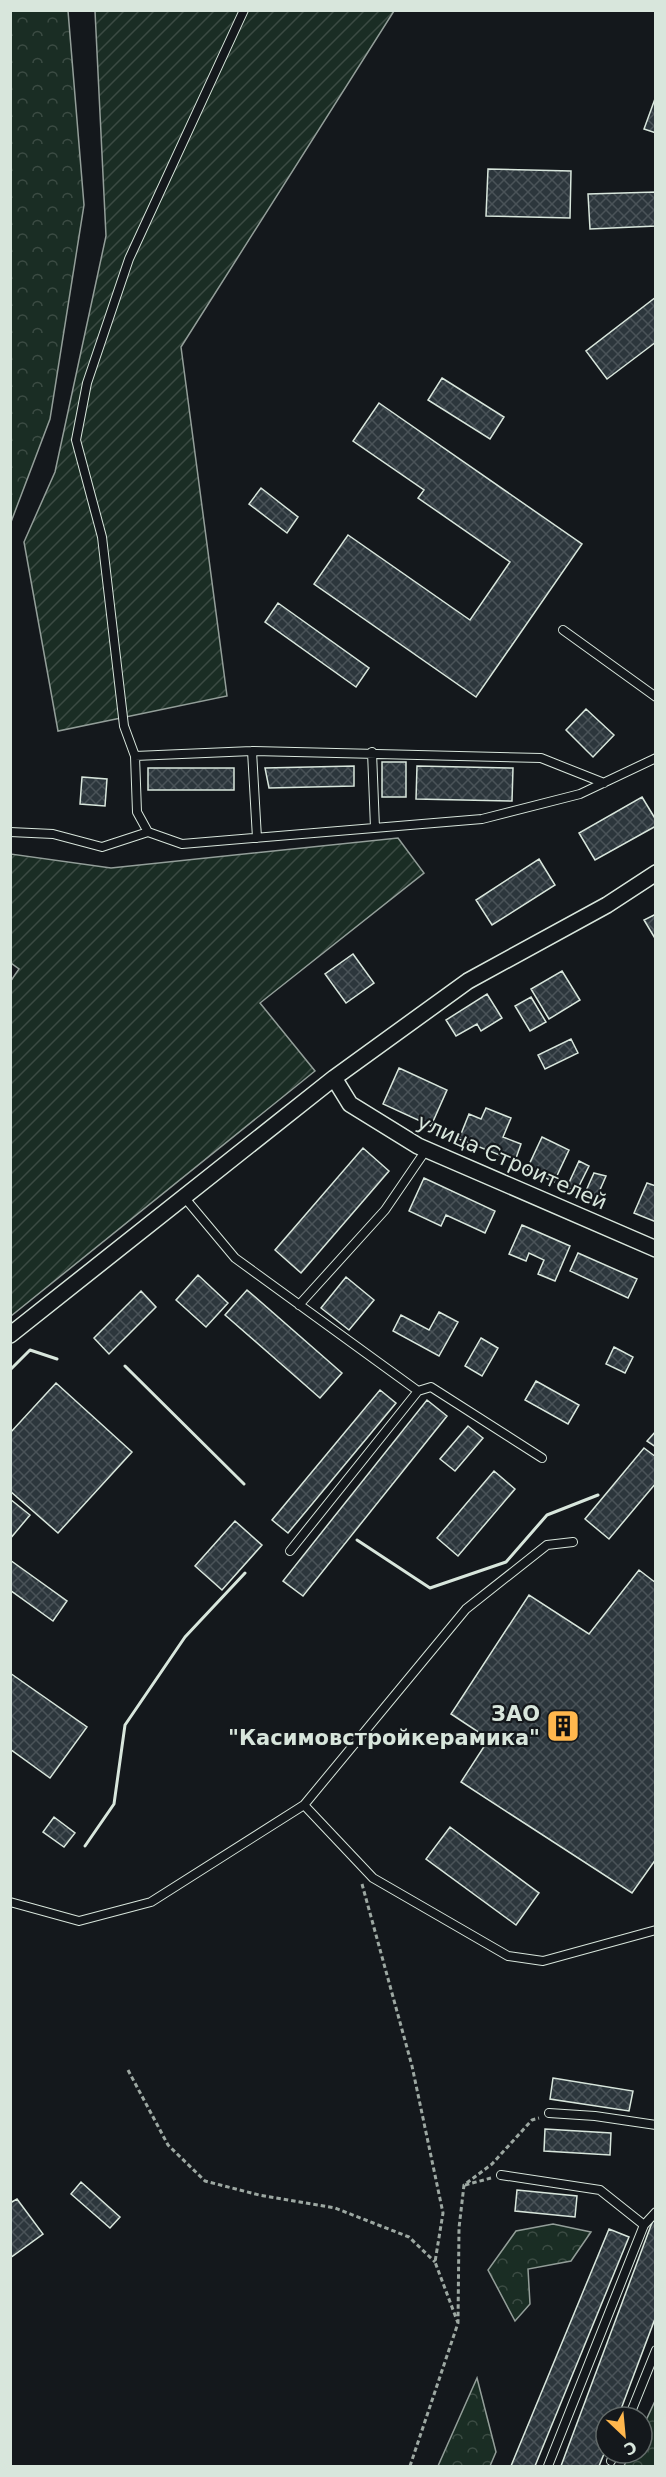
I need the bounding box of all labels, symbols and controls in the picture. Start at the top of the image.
street label: улица Строителей [413,1109,611,1215]
place label: ЗАО "Касимовстройкерамика" [228,1702,540,1750]
building icon: ЗАО "Касимовстройкерамика" [545,1708,581,1744]
north arrow [594,2405,654,2465]
text: С [621,2437,640,2459]

